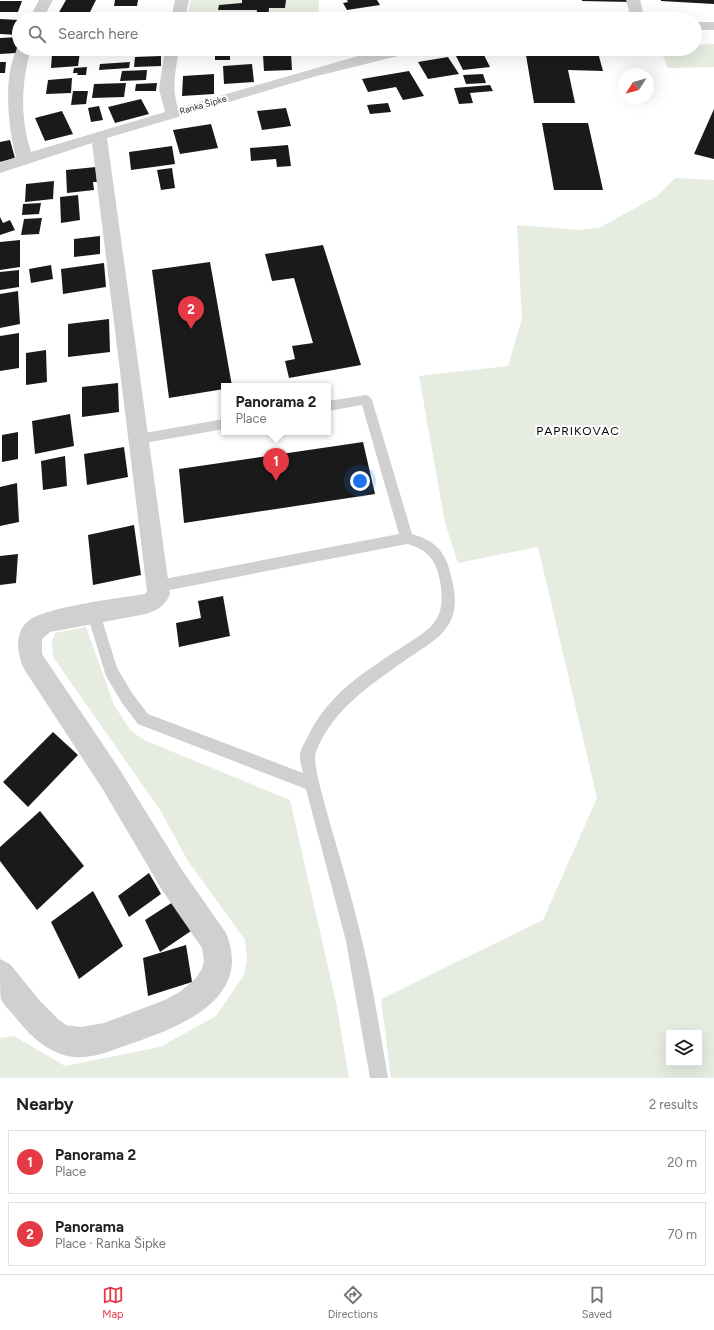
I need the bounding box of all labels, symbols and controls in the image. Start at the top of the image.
search box [12,12,702,56]
icon: search [26,23,48,45]
text: Search here [58,25,138,43]
north arrow [618,68,654,104]
street label: Ranka Šipke [178,93,228,116]
pin: 2 [178,296,204,329]
popup [221,383,331,435]
text: Panorama 2 [235,393,317,411]
text: Place [235,411,267,426]
district label: PAPRIKOVAC [536,424,620,438]
pin: 1 [263,448,289,481]
your location [350,471,370,491]
map controls [666,1030,702,1066]
button: layers [666,1030,702,1066]
text: Nearby [16,1094,74,1114]
text: 2 results [649,1097,698,1112]
text: Panorama 2 [55,1146,136,1164]
text: 1 [27,1155,33,1170]
text: 20 m [667,1155,697,1170]
text: Place [55,1164,86,1179]
text: Panorama [55,1218,124,1236]
text: 2 [26,1227,34,1242]
text: 70 m [667,1227,697,1242]
text: Place · Ranka Šipke [55,1236,166,1251]
tab: Map [102,1284,124,1321]
tab: Directions [328,1284,378,1321]
tab: Saved [582,1284,612,1321]

